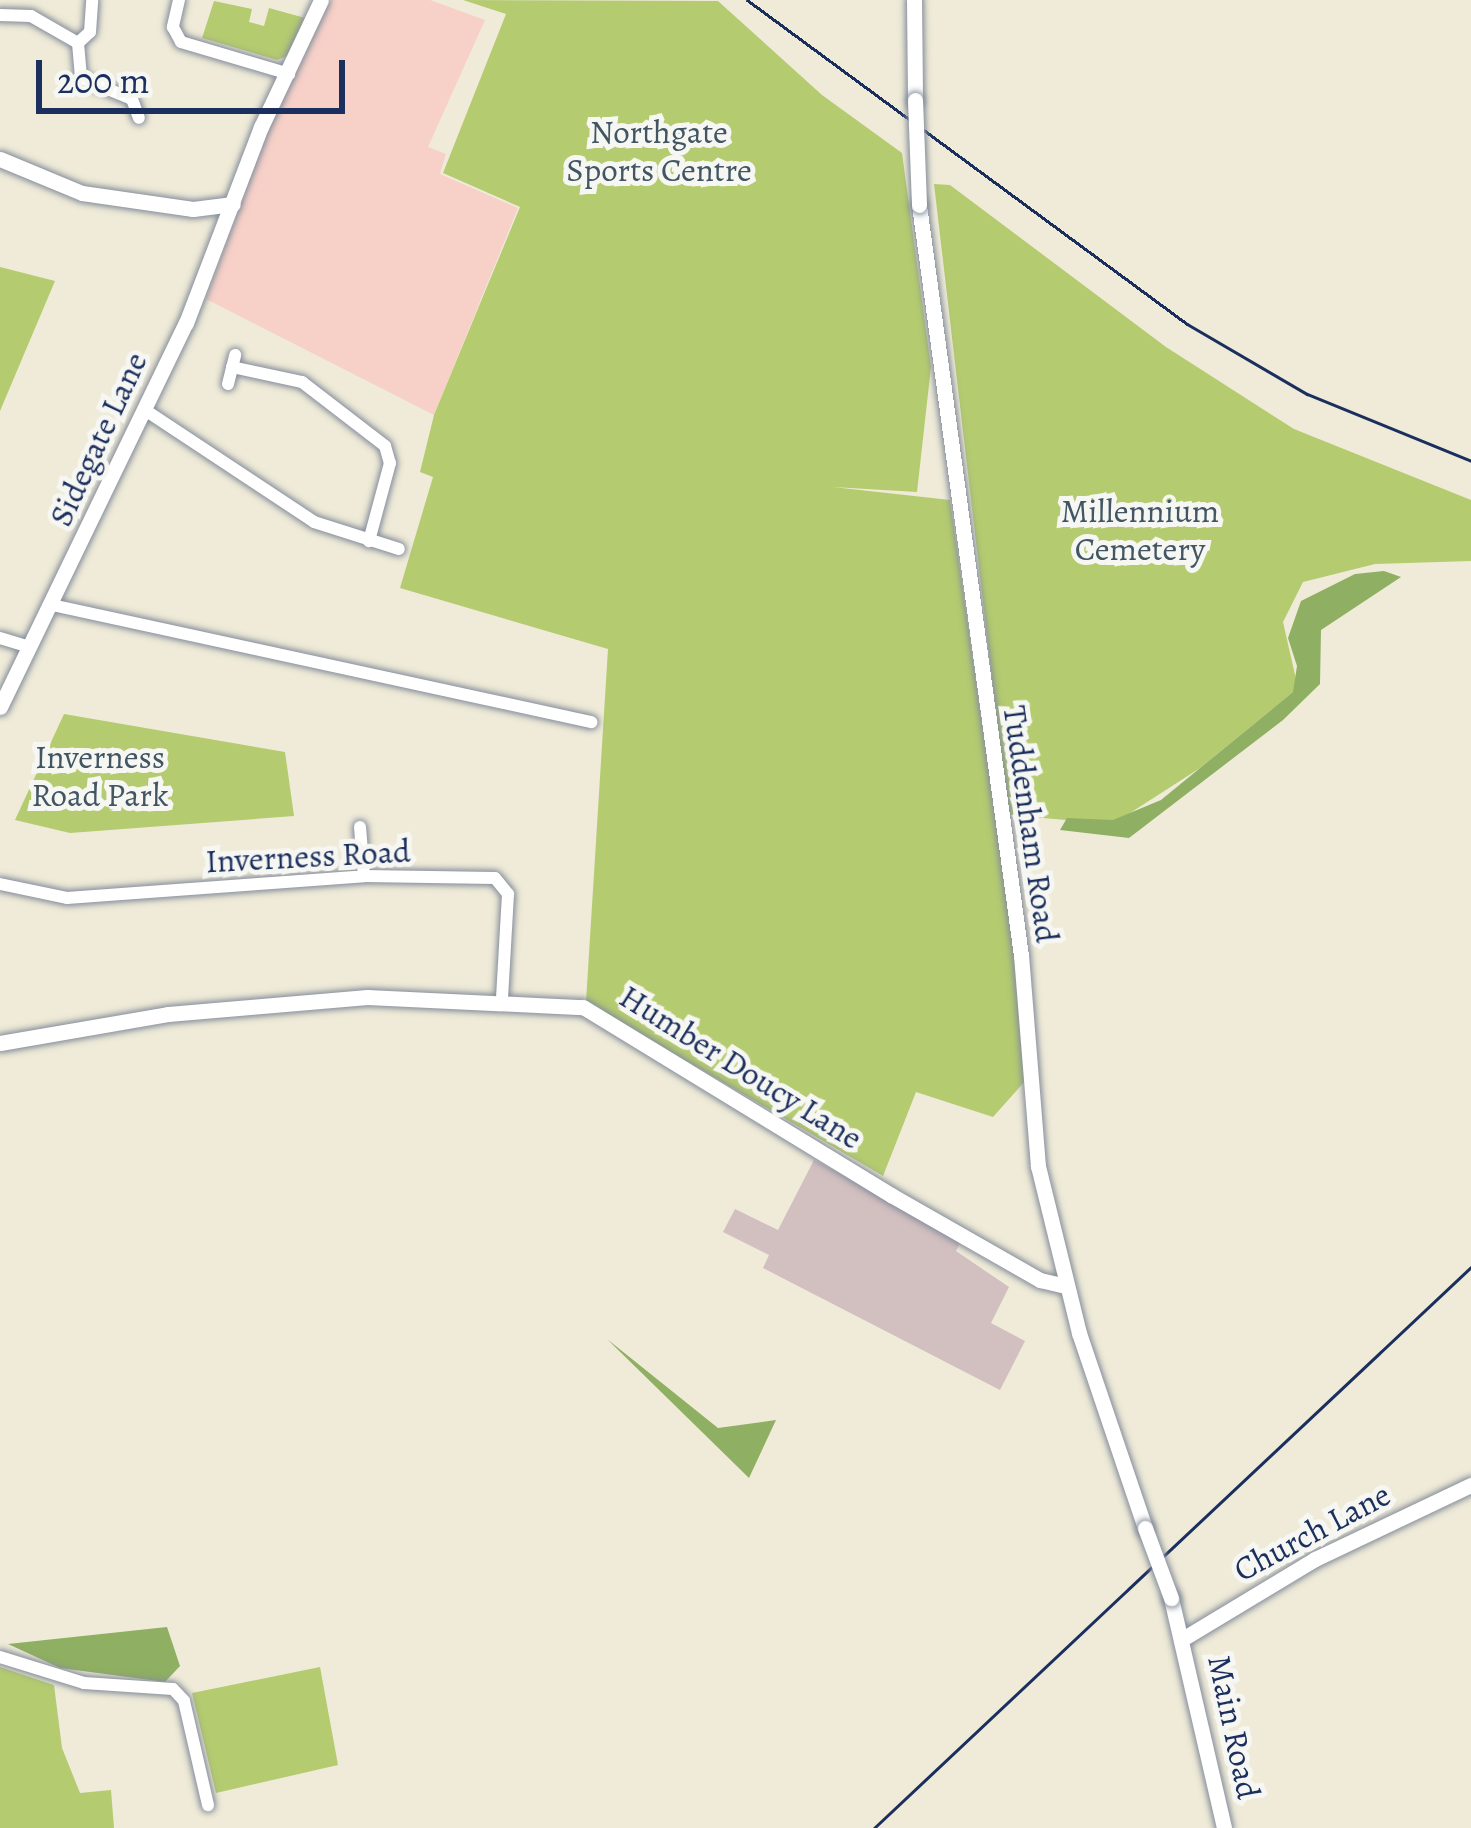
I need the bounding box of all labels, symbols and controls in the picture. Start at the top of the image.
scale bar [42,36,351,110]
text: 200 m [57,56,150,105]
park label: Northgate Sports Centre [566,112,752,190]
street label: Sidegate Lane [40,346,156,532]
park label: Millennium Cemetery [1061,491,1219,569]
street label: Tuddenham Road [995,703,1067,945]
park label: Inverness Road Park [31,737,169,815]
street label: Inverness Road [204,831,412,881]
street label: Humber Doucy Lane [612,976,870,1158]
street label: Church Lane [1227,1474,1397,1590]
street label: Main Road [1199,1652,1269,1802]

